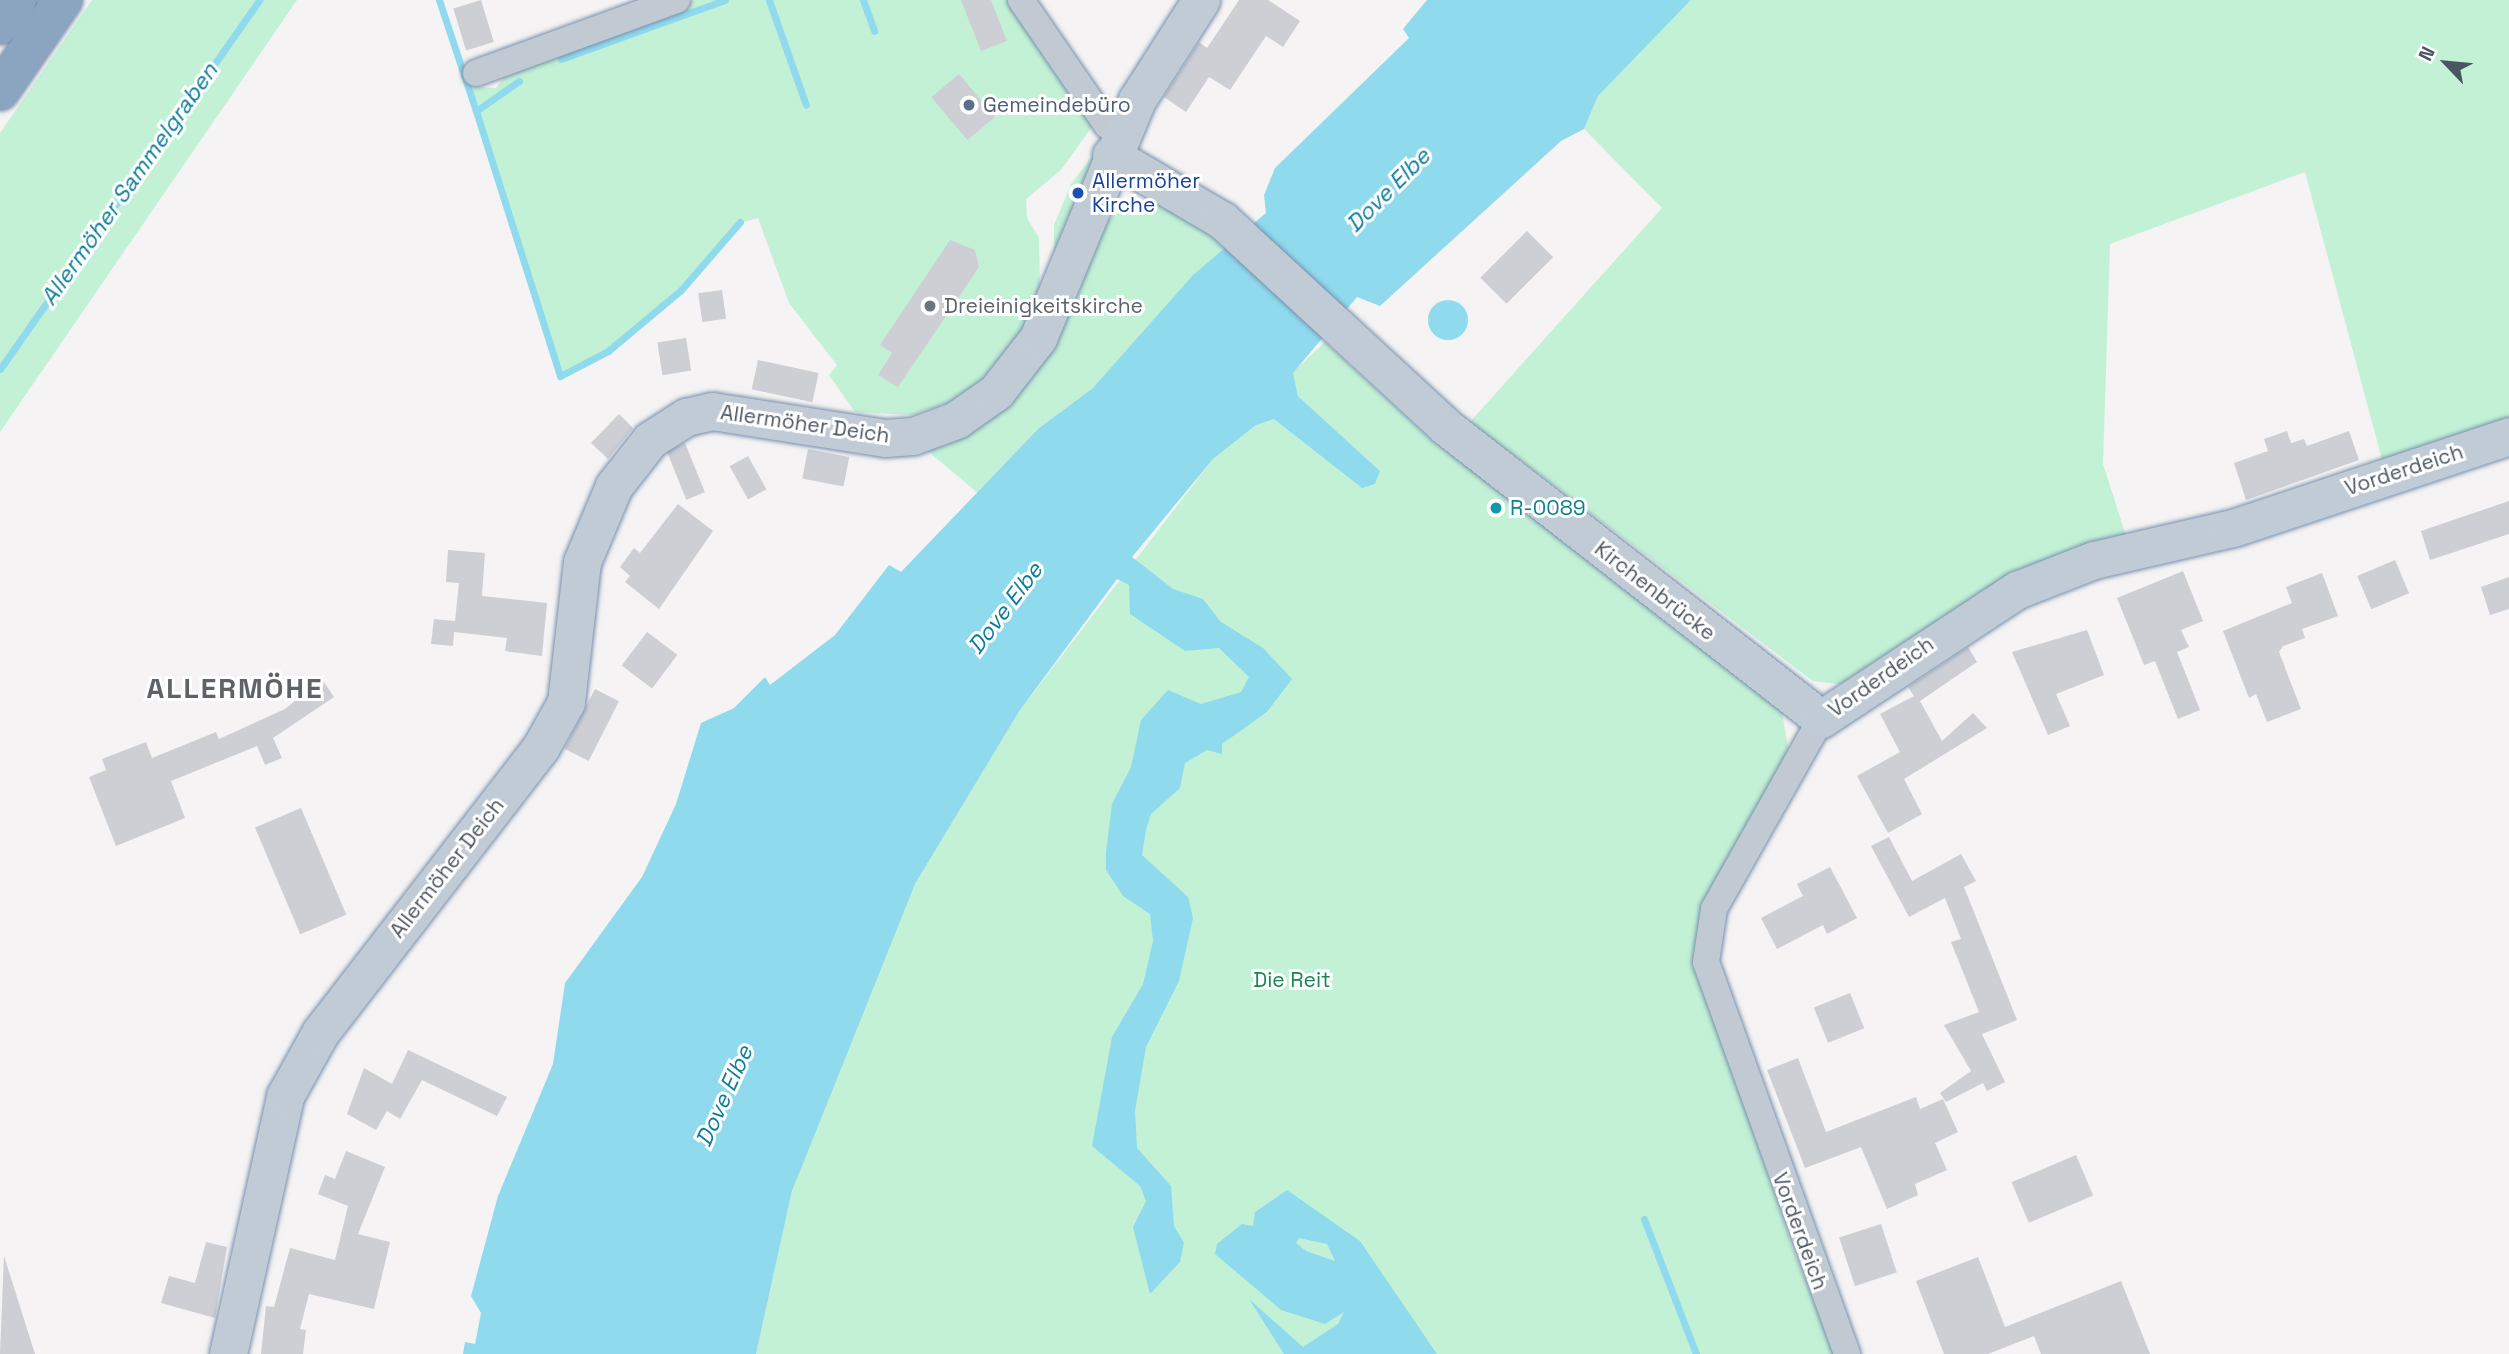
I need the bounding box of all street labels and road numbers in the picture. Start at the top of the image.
street label: Allermöher Deich [719,400,891,448]
street label: Vorderdeich [2342,439,2466,501]
street label: Kirchenbrücke [1590,536,1720,646]
street label: Vorderdeich [1823,631,1939,723]
street label: Allermöher Deich [385,793,509,943]
street label: Vorderdeich [1767,1169,1833,1293]

